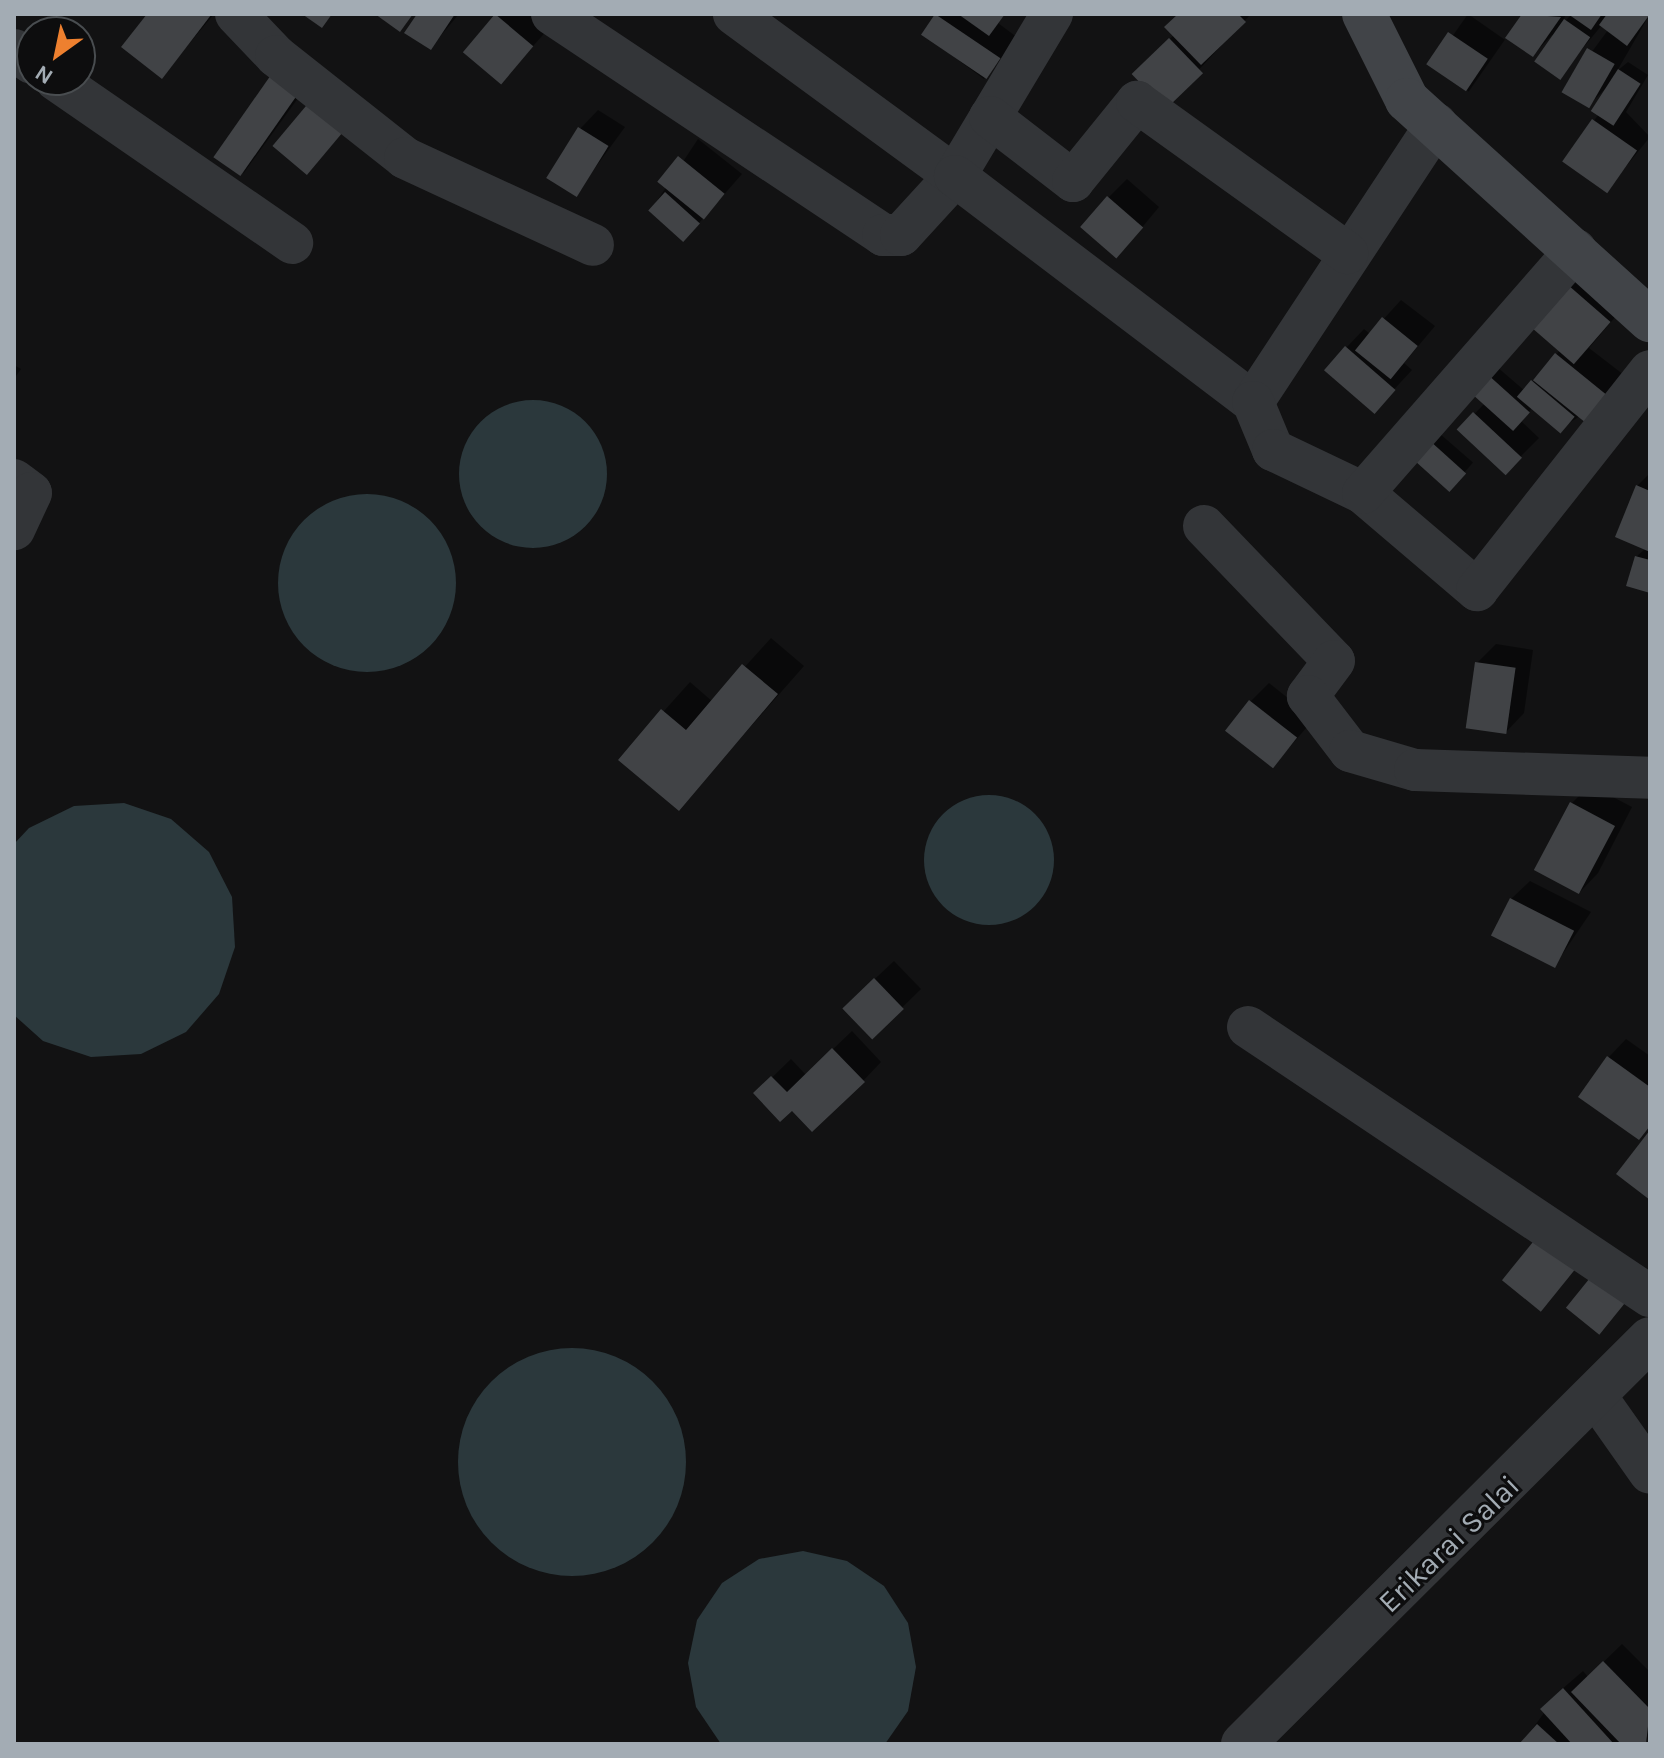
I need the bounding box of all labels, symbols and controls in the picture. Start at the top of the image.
north arrow [16,16,96,96]
text: N [30,59,58,90]
street label: Erikarai Salai [1371,1468,1527,1620]

